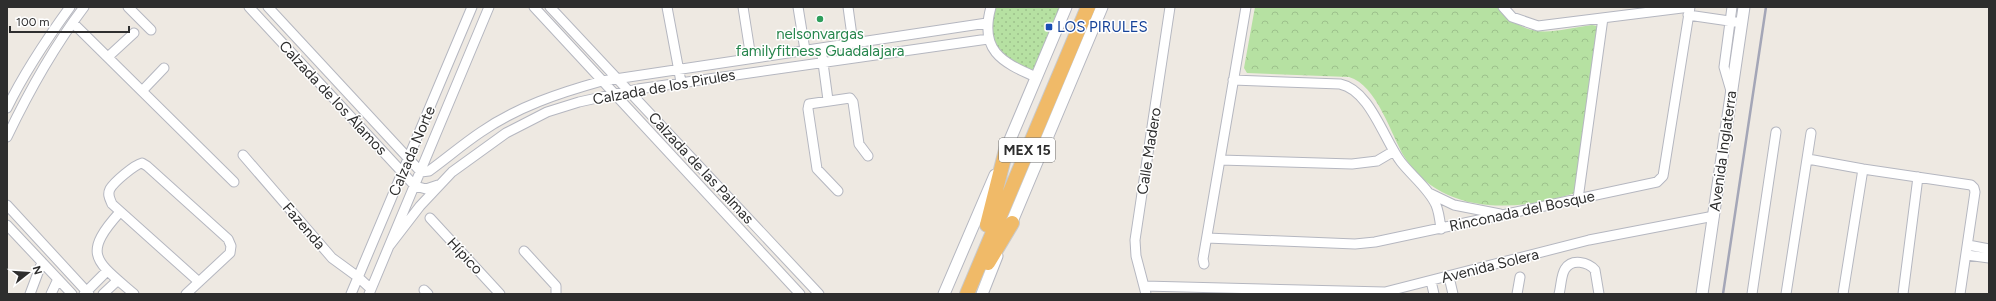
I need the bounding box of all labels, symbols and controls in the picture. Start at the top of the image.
scale bar [10,8,129,34]
marker: nelsonvargas familyfitness Guadalajara [815,14,825,24]
text: 100 m [16,15,50,29]
place label: LOS PIRULES [1057,18,1148,36]
marker: LOS PIRULES [1044,22,1054,32]
place label: nelsonvargas familyfitness Guadalajara [736,25,904,60]
street label: Calzada de los Álamos [275,37,391,159]
street label: Calzada de los Pirules [591,66,737,108]
street label: Avenida Inglaterra [1706,90,1740,212]
street label: Calzada Norte [385,103,439,199]
street label: Calle Madero [1133,106,1165,196]
street label: Calzada de las Palmas [645,108,757,228]
road number: MEX 15 [999,138,1055,162]
street label: Rinconada del Bosque [1448,187,1596,235]
street label: Fazenda [279,199,329,253]
street label: Hípico [443,234,487,278]
street label: Avenida Solera [1439,245,1541,287]
north arrow [8,253,48,293]
text: N [30,264,45,276]

